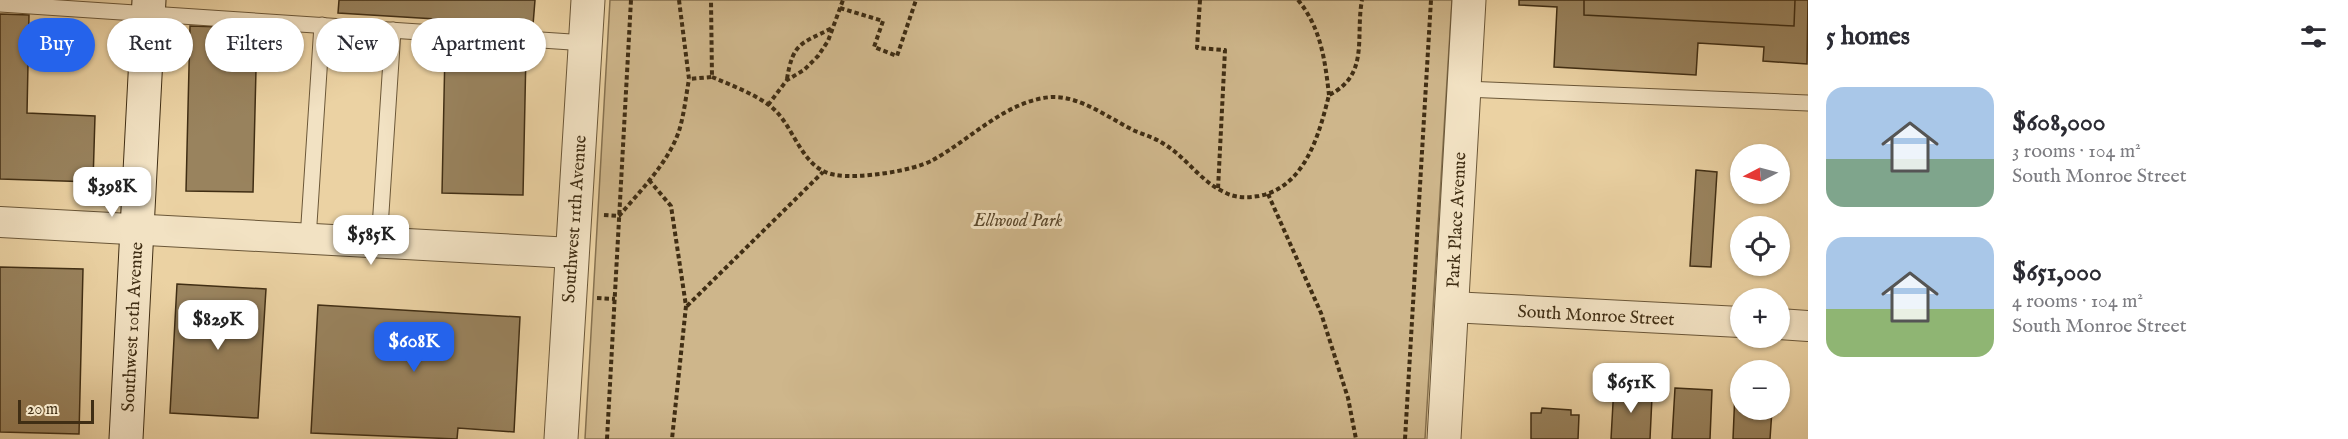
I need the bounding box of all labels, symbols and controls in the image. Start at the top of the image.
chip: Buy [18,18,95,72]
chip: Rent [107,18,193,72]
chip: Filters [205,18,304,72]
chip: New [316,18,399,72]
chip: Apartment [411,18,546,72]
text: 5 homes [1826,20,1910,53]
icon: filters [2297,20,2330,53]
text: $608,000 [2012,106,2106,139]
icon: home [1874,111,1946,183]
street label: Southwest 11th Avenue [558,134,593,304]
text: 3 rooms · 104 m² [2012,139,2141,164]
north arrow [1730,144,1790,204]
map controls [1730,144,1790,420]
street label: Park Place Avenue [1442,151,1473,289]
text: South Monroe Street [2012,164,2187,189]
pin: $398K [70,167,154,218]
text: $398K [87,174,137,199]
park label: Ellwood Park [973,210,1062,233]
pin: $585K [329,215,413,266]
button: locate [1730,216,1790,276]
text: $585K [347,222,395,247]
street label: Southwest 10th Avenue [118,241,149,413]
text: $651,000 [2012,256,2102,289]
icon: home [1874,261,1946,333]
button: + [1730,288,1790,348]
text: 4 rooms · 104 m² [2012,289,2143,314]
pin: $829K [176,300,260,351]
street label: South Monroe Street [1517,301,1675,332]
text: $829K [192,307,244,332]
text: South Monroe Street [2012,314,2187,339]
pin: $608K [372,322,456,373]
text: $608K [388,329,440,354]
button: − [1730,360,1790,420]
pin: $651K [1589,363,1673,414]
text: $651K [1607,370,1655,395]
scale bar [18,397,94,424]
text: 20 m [27,400,58,420]

